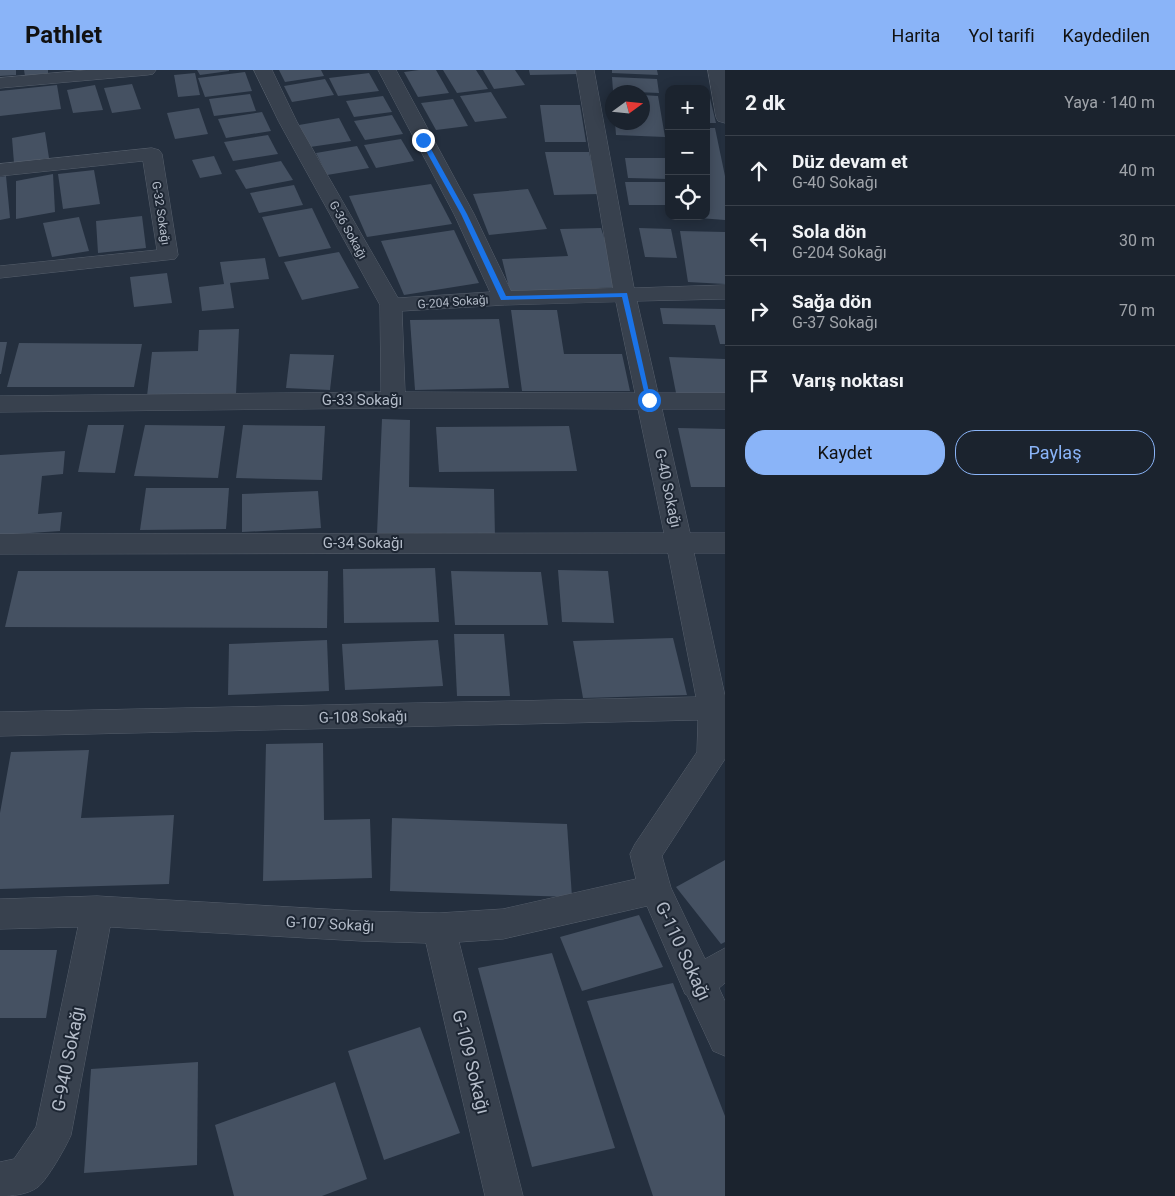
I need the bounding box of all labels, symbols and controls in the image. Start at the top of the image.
text: Pathlet [25,21,102,49]
text: Harita [892,25,940,46]
text: Yol tarifi [968,25,1035,46]
text: Kaydedilen [1063,25,1150,46]
north arrow [605,85,650,130]
map controls [665,85,710,220]
button: + [665,85,710,130]
text: 2 dk [745,91,785,115]
text: Yaya · 140 m [1064,93,1155,112]
route end [412,129,435,152]
button: − [665,130,710,175]
text: Düz devam et [792,150,908,173]
icon: ahead [745,157,773,185]
text: 40 m [1119,161,1155,180]
text: G-40 Sokağı [792,173,878,192]
button: locate [665,175,710,220]
street label: G-32 Sokağı [149,180,173,246]
street label: G-36 Sokağı [326,199,370,261]
text: Sola dön [792,220,866,243]
icon: left [745,227,773,255]
text: 30 m [1119,231,1155,250]
text: G-204 Sokağı [792,243,887,262]
text: Sağa dön [792,290,872,313]
street label: G-204 Sokağı [417,293,489,311]
icon: right [745,297,773,325]
text: 70 m [1119,301,1155,320]
text: G-37 Sokağı [792,313,878,332]
icon: arrive [745,367,773,395]
text: Varış noktası [792,369,904,392]
route start [638,389,661,412]
street label: G-33 Sokağı [322,391,402,409]
button: Kaydet [745,430,945,475]
button: Paylaş [955,430,1155,475]
street label: G-40 Sokağı [651,447,685,529]
street label: G-34 Sokağı [323,534,403,552]
street label: G-108 Sokağı [318,707,408,727]
street label: G-110 Sokağı [651,898,715,1003]
street label: G-107 Sokağı [285,913,375,935]
street label: G-940 Sokağı [47,1005,88,1113]
street label: G-109 Sokağı [448,1008,495,1116]

